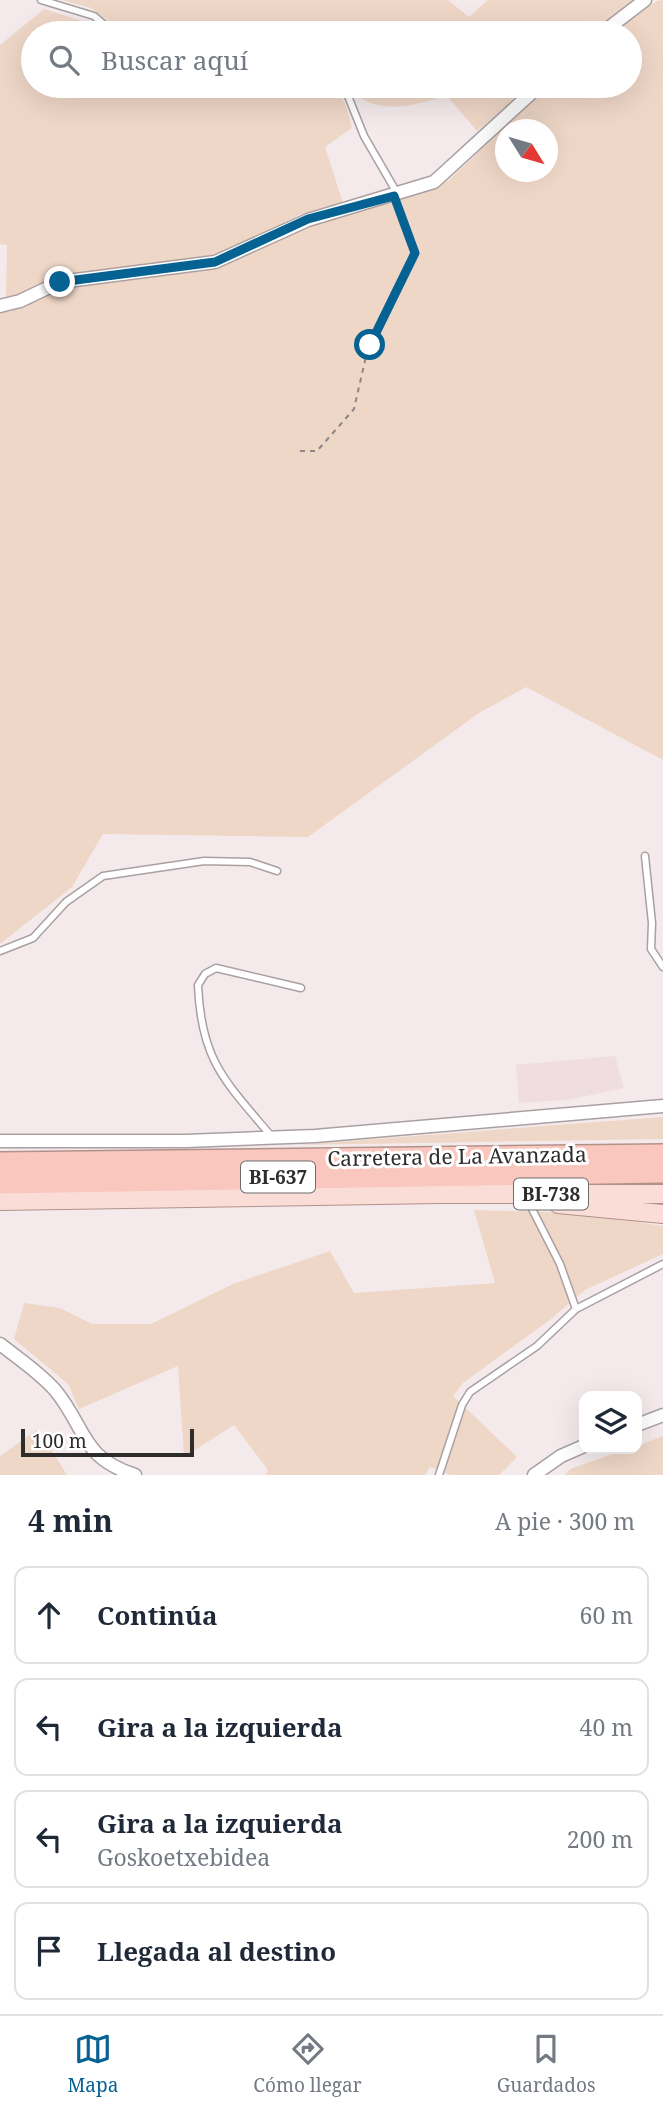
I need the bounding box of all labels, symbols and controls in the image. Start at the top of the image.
search box [21,21,642,98]
icon: search [45,41,83,79]
text: Buscar aquí [101,42,248,78]
north arrow [495,119,558,182]
route end [44,266,75,297]
route start [354,329,385,360]
street label: Carretera de La Avanzada [327,1140,587,1172]
road number: BI-637 [241,1162,315,1192]
road number: BI-738 [514,1178,588,1210]
map controls [579,1391,642,1454]
button: layers [579,1391,642,1454]
scale bar [21,1426,194,1458]
text: 100 m [32,1428,87,1454]
text: 4 min [28,1500,113,1541]
text: A pie · 300 m [495,1505,635,1537]
icon: ahead [30,1596,68,1634]
text: Continúa [97,1597,218,1633]
text: 60 m [580,1599,633,1631]
icon: left [30,1708,68,1746]
text: Gira a la izquierda [97,1709,343,1745]
text: 40 m [580,1711,633,1743]
text: Gira a la izquierda [97,1805,343,1841]
icon: left [30,1820,68,1858]
text: 200 m [567,1823,633,1855]
text: Goskoetxebidea [97,1841,270,1873]
icon: arrive [30,1932,68,1970]
text: Llegada al destino [97,1933,336,1969]
tab: Mapa [67,2030,118,2098]
tab: Cómo llegar [253,2030,362,2098]
tab: Guardados [497,2030,596,2098]

